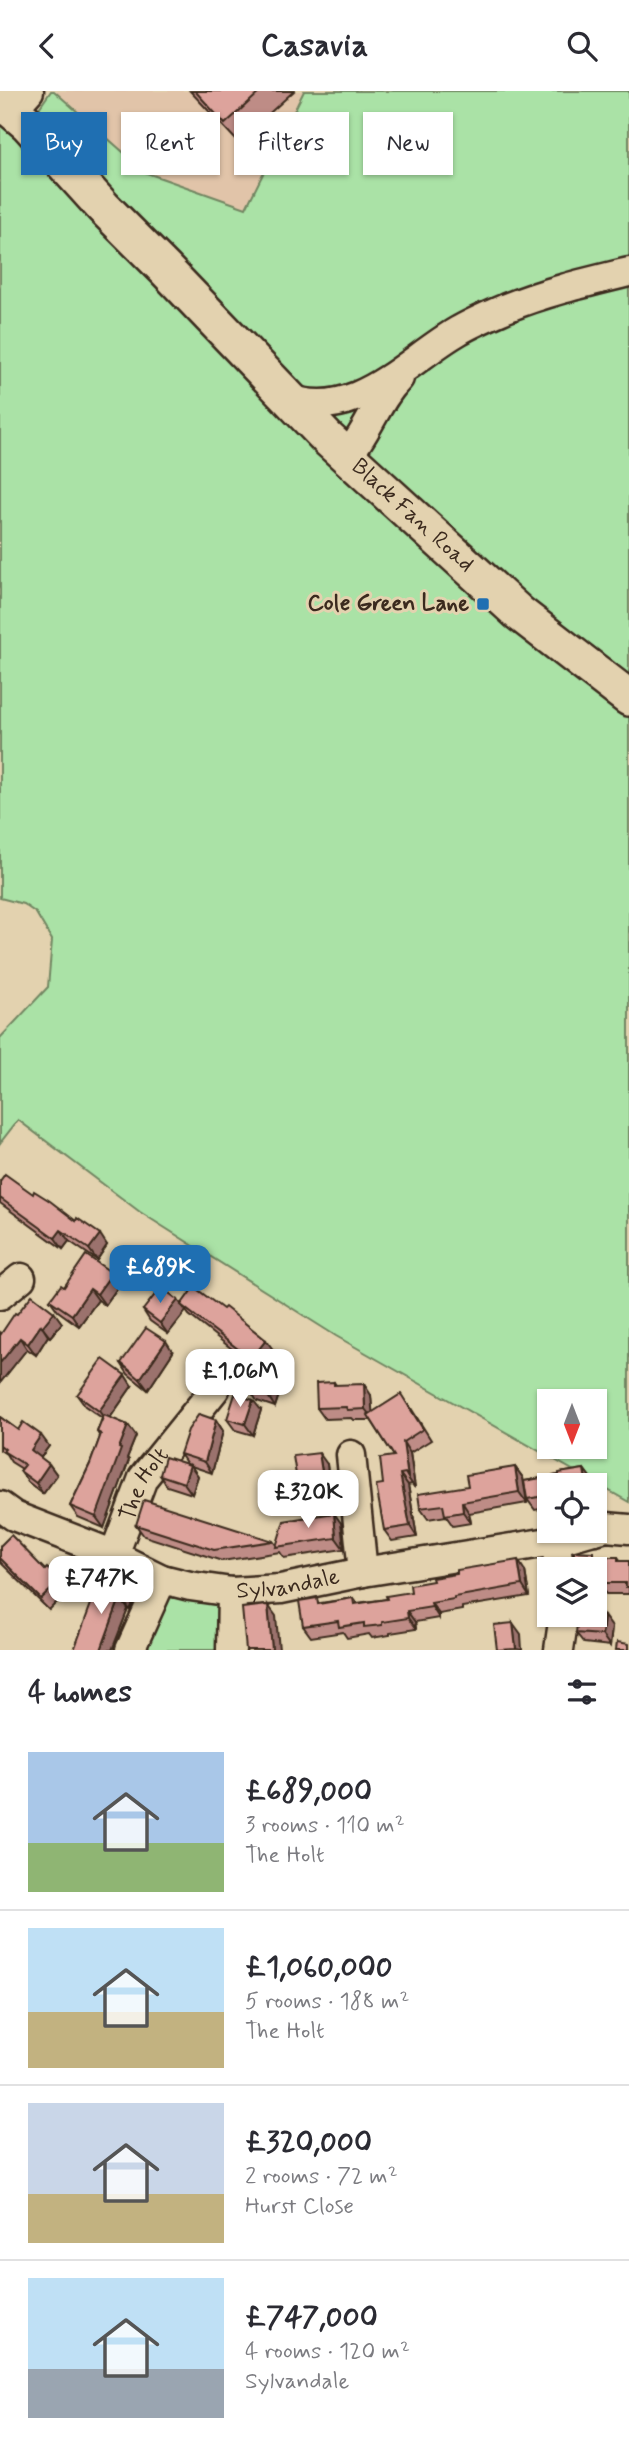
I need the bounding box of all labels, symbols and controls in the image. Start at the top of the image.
text: Casavia [261,25,368,67]
icon: back [28,27,66,65]
icon: search [563,27,601,65]
chip: Buy [21,112,107,175]
chip: Rent [121,112,220,175]
chip: Filters [234,112,349,175]
chip: New [363,112,453,175]
street label: Black Fan Road [344,452,480,579]
place label: Cole Green Lane [308,589,469,619]
marker: Cole Green Lane [475,596,491,612]
pin: £689K [111,1245,209,1305]
text: £689K [126,1253,194,1283]
pin: £1.06M [183,1349,297,1409]
text: £1.06M [202,1357,278,1387]
north arrow [537,1389,607,1459]
map controls [537,1389,607,1627]
street label: The Holt [113,1442,176,1526]
pin: £320K [259,1471,357,1530]
button: locate [537,1473,607,1543]
text: £320K [274,1478,342,1508]
pin: £747K [52,1557,150,1616]
button: layers [537,1557,607,1627]
street label: Sylvandale [235,1562,343,1607]
text: £747K [64,1564,138,1594]
text: 4 homes [28,1673,132,1712]
icon: filters [563,1673,601,1711]
text: £689,000 [245,1772,372,1811]
icon: home [84,1780,168,1864]
text: 3 rooms · 110 m² [245,1811,405,1841]
text: The Holt [245,1841,325,1871]
text: £1,060,000 [245,1948,392,1987]
icon: home [84,1956,168,2040]
text: 5 rooms · 188 m² [245,1987,409,2017]
text: The Holt [245,2017,325,2047]
text: £320,000 [245,2123,372,2162]
icon: home [84,2131,168,2215]
text: 2 rooms · 72 m² [245,2162,398,2192]
text: Hurst Close [245,2192,354,2222]
text: £747,000 [245,2298,378,2337]
icon: home [84,2306,168,2390]
text: 4 rooms · 120 m² [245,2337,410,2367]
text: Sylvandale [245,2367,349,2397]

